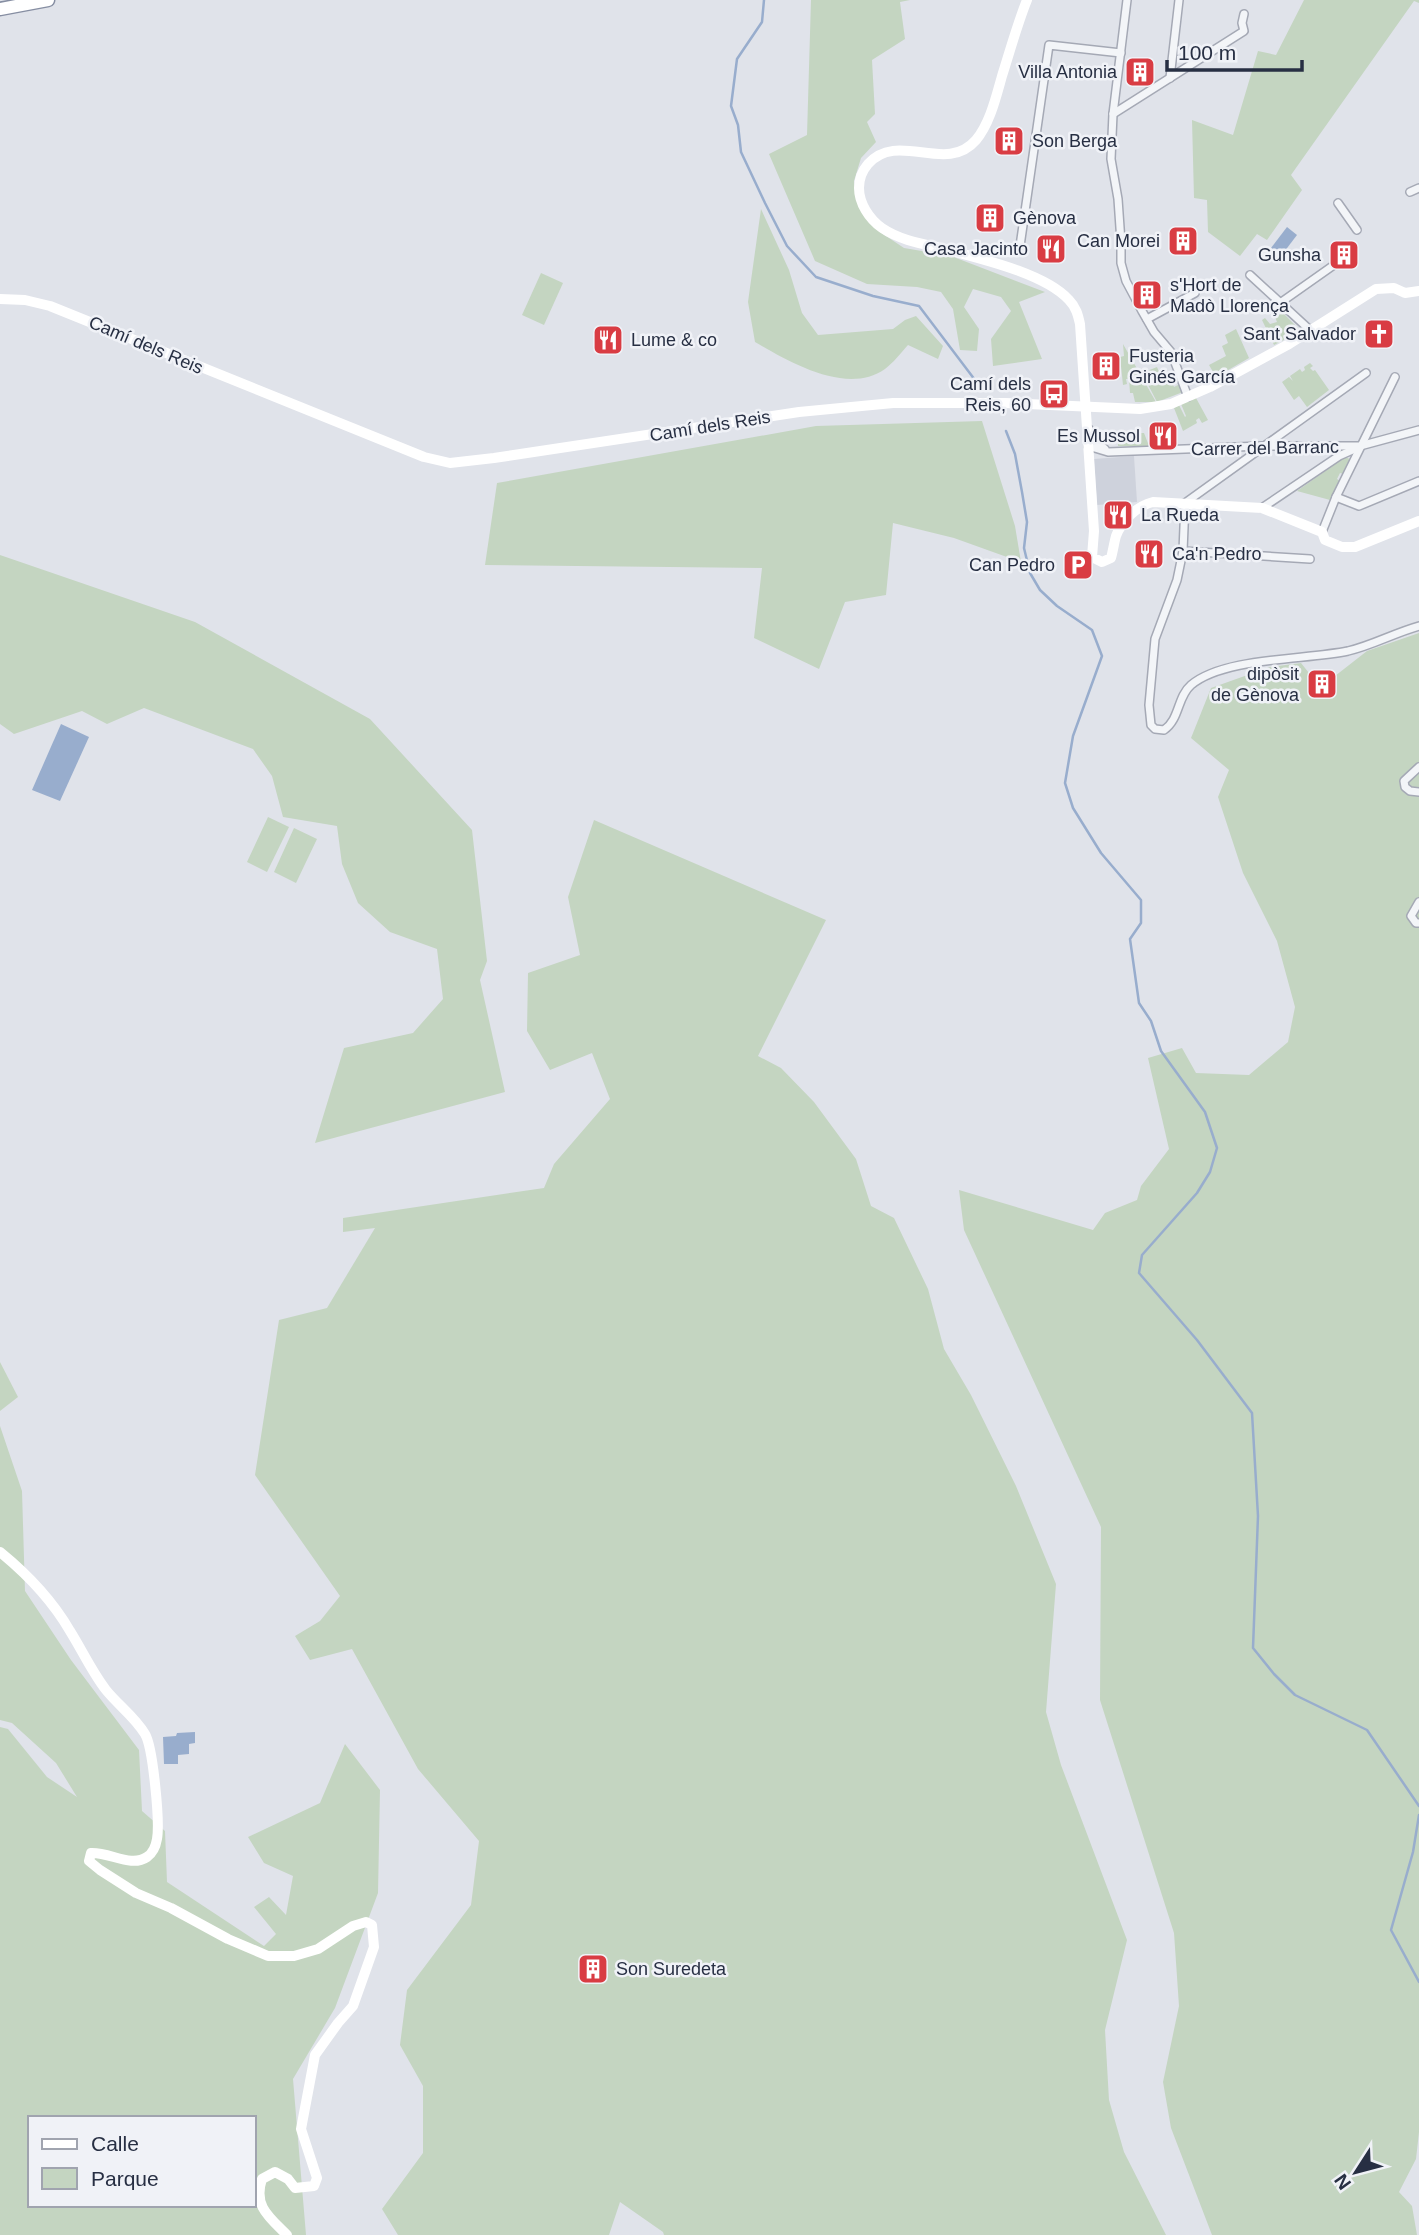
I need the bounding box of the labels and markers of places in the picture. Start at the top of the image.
building icon: Villa Antonia [1123,55,1157,89]
place label: Villa Antonia [1018,62,1118,82]
building icon: Son Berga [992,124,1026,158]
place label: Son Berga [1032,131,1118,151]
building icon: Gènova [973,201,1007,235]
place label: Gènova [1013,208,1077,228]
building icon: Can Morei [1166,224,1200,258]
place label: Can Morei [1077,231,1160,251]
restaurant icon: Casa Jacinto [1034,232,1068,266]
building icon: Gunsha [1327,238,1361,272]
place label: Casa Jacinto [924,239,1028,259]
place label: Gunsha [1258,245,1322,265]
place label: s'Hort de Madò Llorença [1170,275,1290,316]
building icon: s'Hort de Madò Llorença [1130,278,1164,312]
church icon: Sant Salvador [1362,317,1396,351]
restaurant icon: Lume & co [591,323,625,357]
place label: Sant Salvador [1243,324,1356,344]
place label: Lume & co [631,330,717,350]
place label: Fusteria Ginés García [1129,346,1236,387]
building icon: Fusteria Ginés García [1089,349,1123,383]
place label: Camí dels Reis, 60 [950,374,1031,415]
bus stop icon: Camí dels Reis, 60 [1037,377,1071,411]
restaurant icon: Es Mussol [1146,419,1180,453]
place label: Es Mussol [1057,426,1140,446]
restaurant icon: La Rueda [1101,498,1135,532]
place label: La Rueda [1141,505,1220,525]
restaurant icon: Ca'n Pedro [1132,537,1166,571]
place label: Ca'n Pedro [1172,544,1262,564]
parking icon: Can Pedro [1061,548,1095,582]
place label: Can Pedro [969,555,1055,575]
place label: dipòsit de Gènova [1211,664,1300,705]
building icon: dipòsit de Gènova [1305,667,1339,701]
building icon: Son Suredeta [576,1952,610,1986]
place label: Son Suredeta [616,1959,727,1979]

